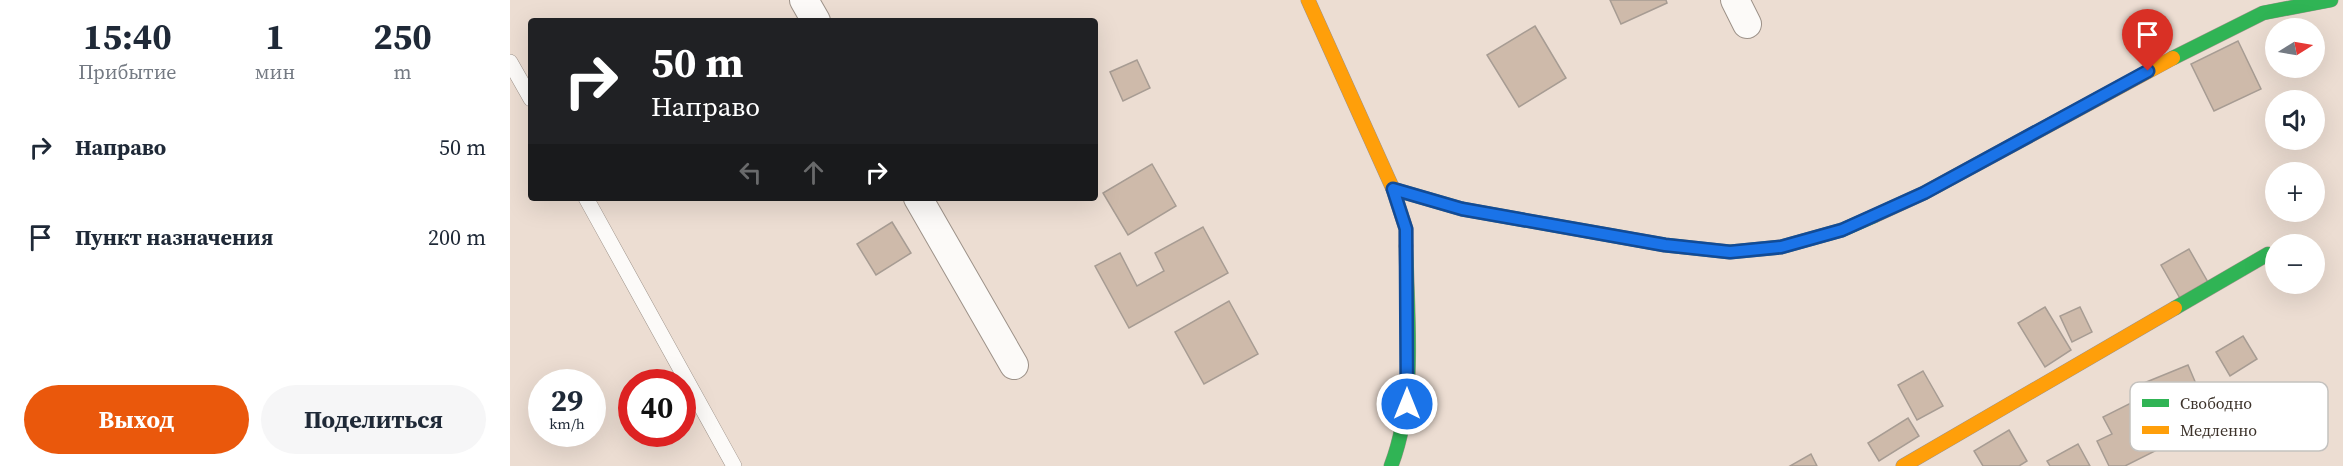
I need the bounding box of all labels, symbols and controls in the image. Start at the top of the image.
pin [2122,9,2173,71]
text: 15:40 [83,12,172,61]
text: 1 [265,12,285,61]
text: 250 [373,12,432,61]
icon: arrive [2131,18,2164,51]
north arrow [2265,18,2325,78]
map controls [2265,18,2325,294]
text: 50 m [651,33,744,91]
icon: right [552,42,630,120]
text: Прибытие [78,58,177,86]
text: мин [255,58,295,86]
text: m [394,58,412,86]
text: Направо [651,88,760,125]
button: sound [2265,90,2325,150]
icon: right [24,131,57,164]
text: Направо [75,132,166,162]
text: 50 m [439,132,486,162]
icon: left [734,156,767,189]
icon: ahead [797,156,830,189]
icon: right [860,156,893,189]
button: + [2265,162,2325,222]
icon: arrive [24,221,57,254]
text: Пункт назначения [75,222,273,252]
text: 200 m [428,222,486,252]
button: − [2265,234,2325,294]
speed limit sign: 40 [618,369,696,447]
position arrow [1375,372,1439,436]
text: 29 [551,380,583,421]
legend [2130,382,2328,451]
button: Выход [24,385,249,454]
button: Поделиться [261,385,486,454]
text: Свободно [2180,392,2252,414]
text: km/h [549,413,585,434]
text: Медленно [2180,419,2257,441]

